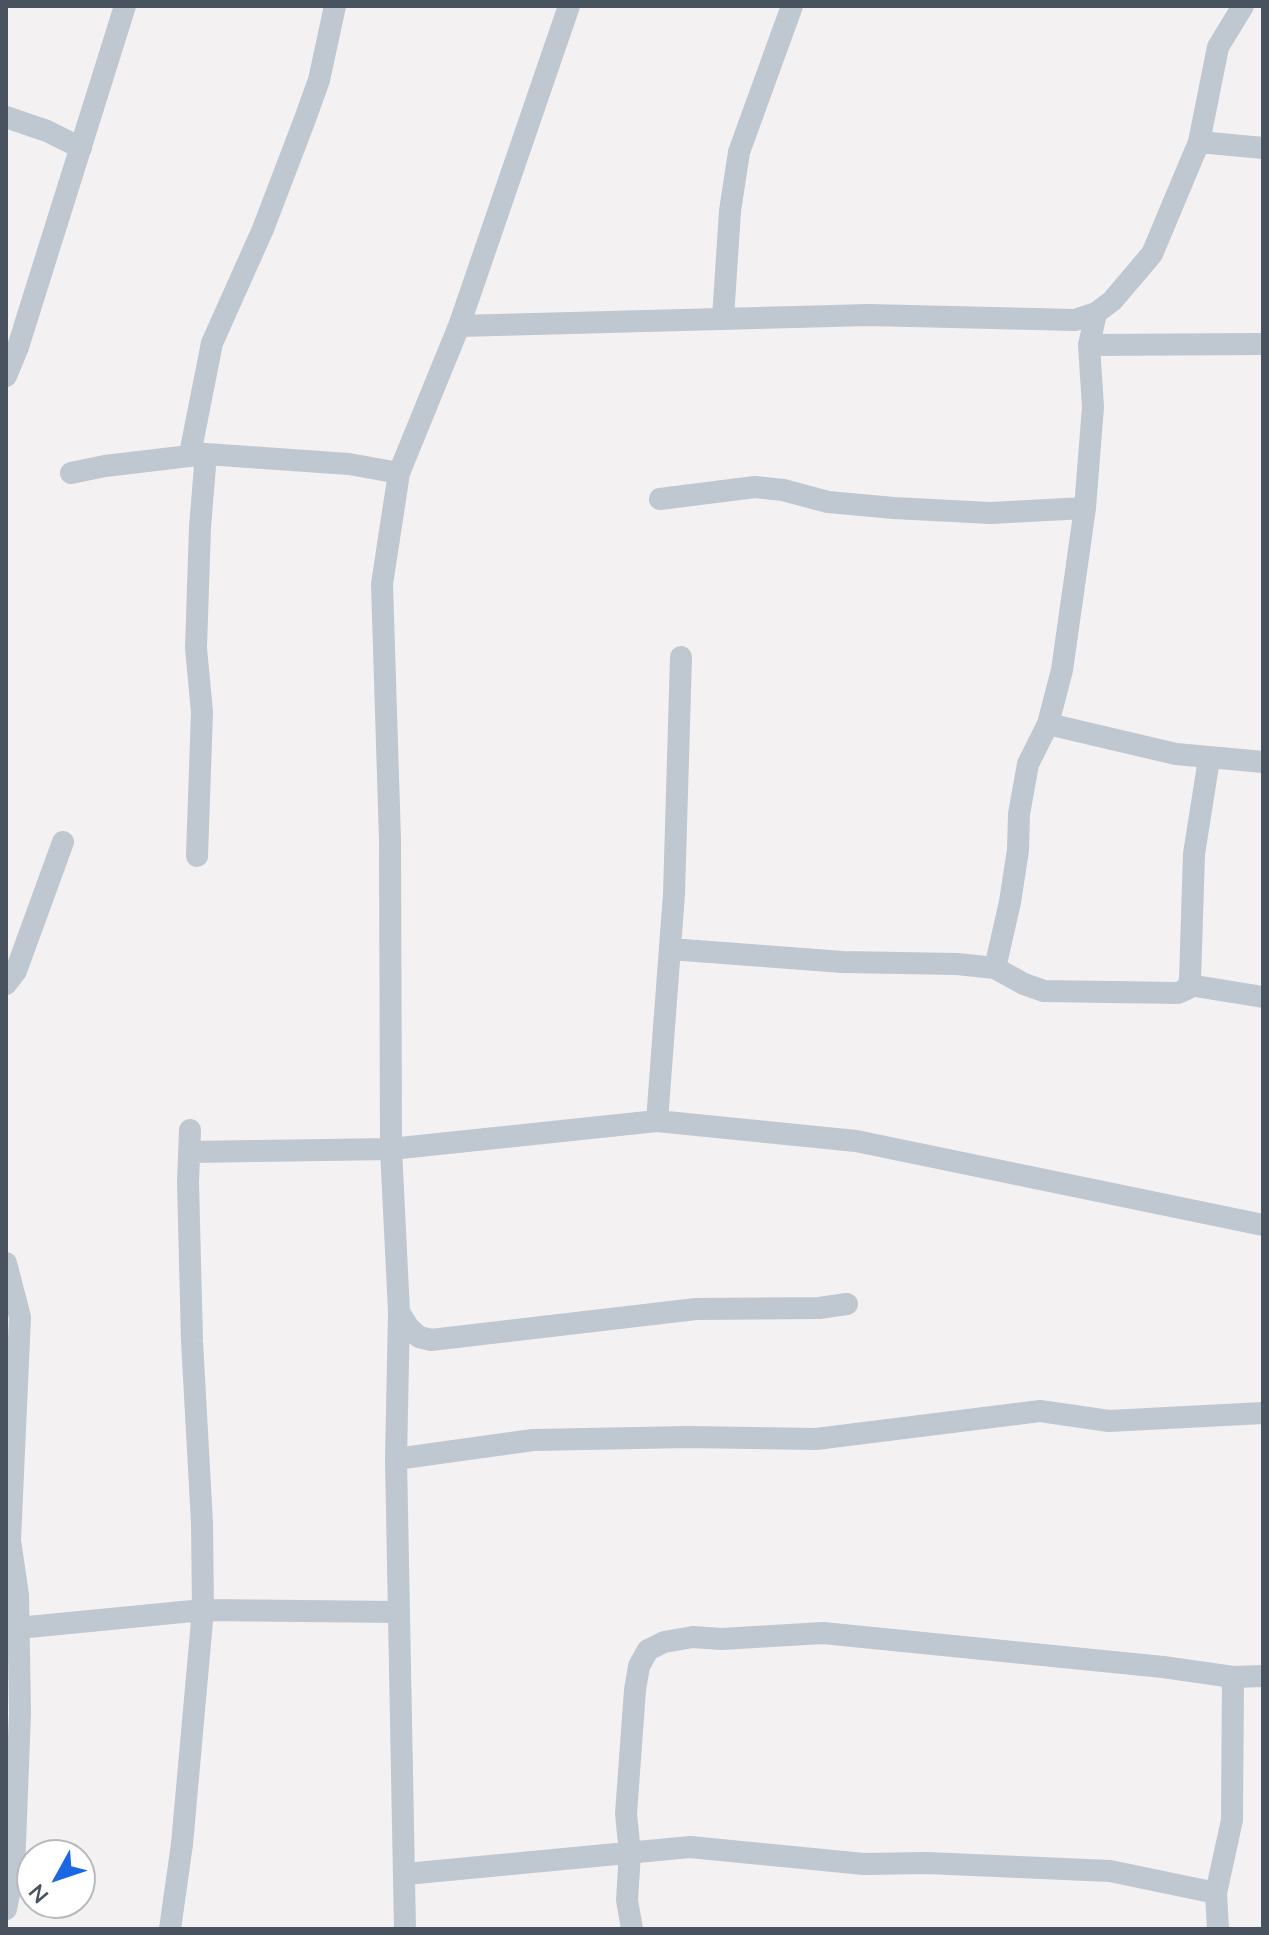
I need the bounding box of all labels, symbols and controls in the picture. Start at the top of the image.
north arrow [16,1839,96,1919]
text: N [22,1877,56,1909]

